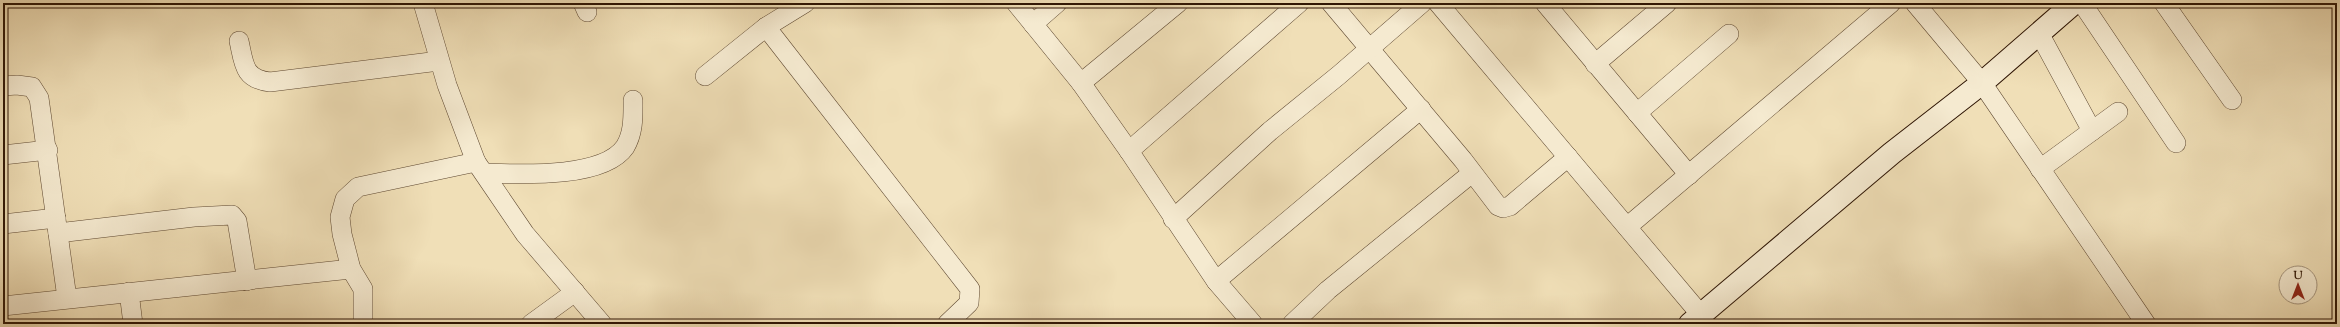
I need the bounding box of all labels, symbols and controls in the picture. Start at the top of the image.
north arrow [2278,265,2318,305]
text: U [2293,268,2303,284]

